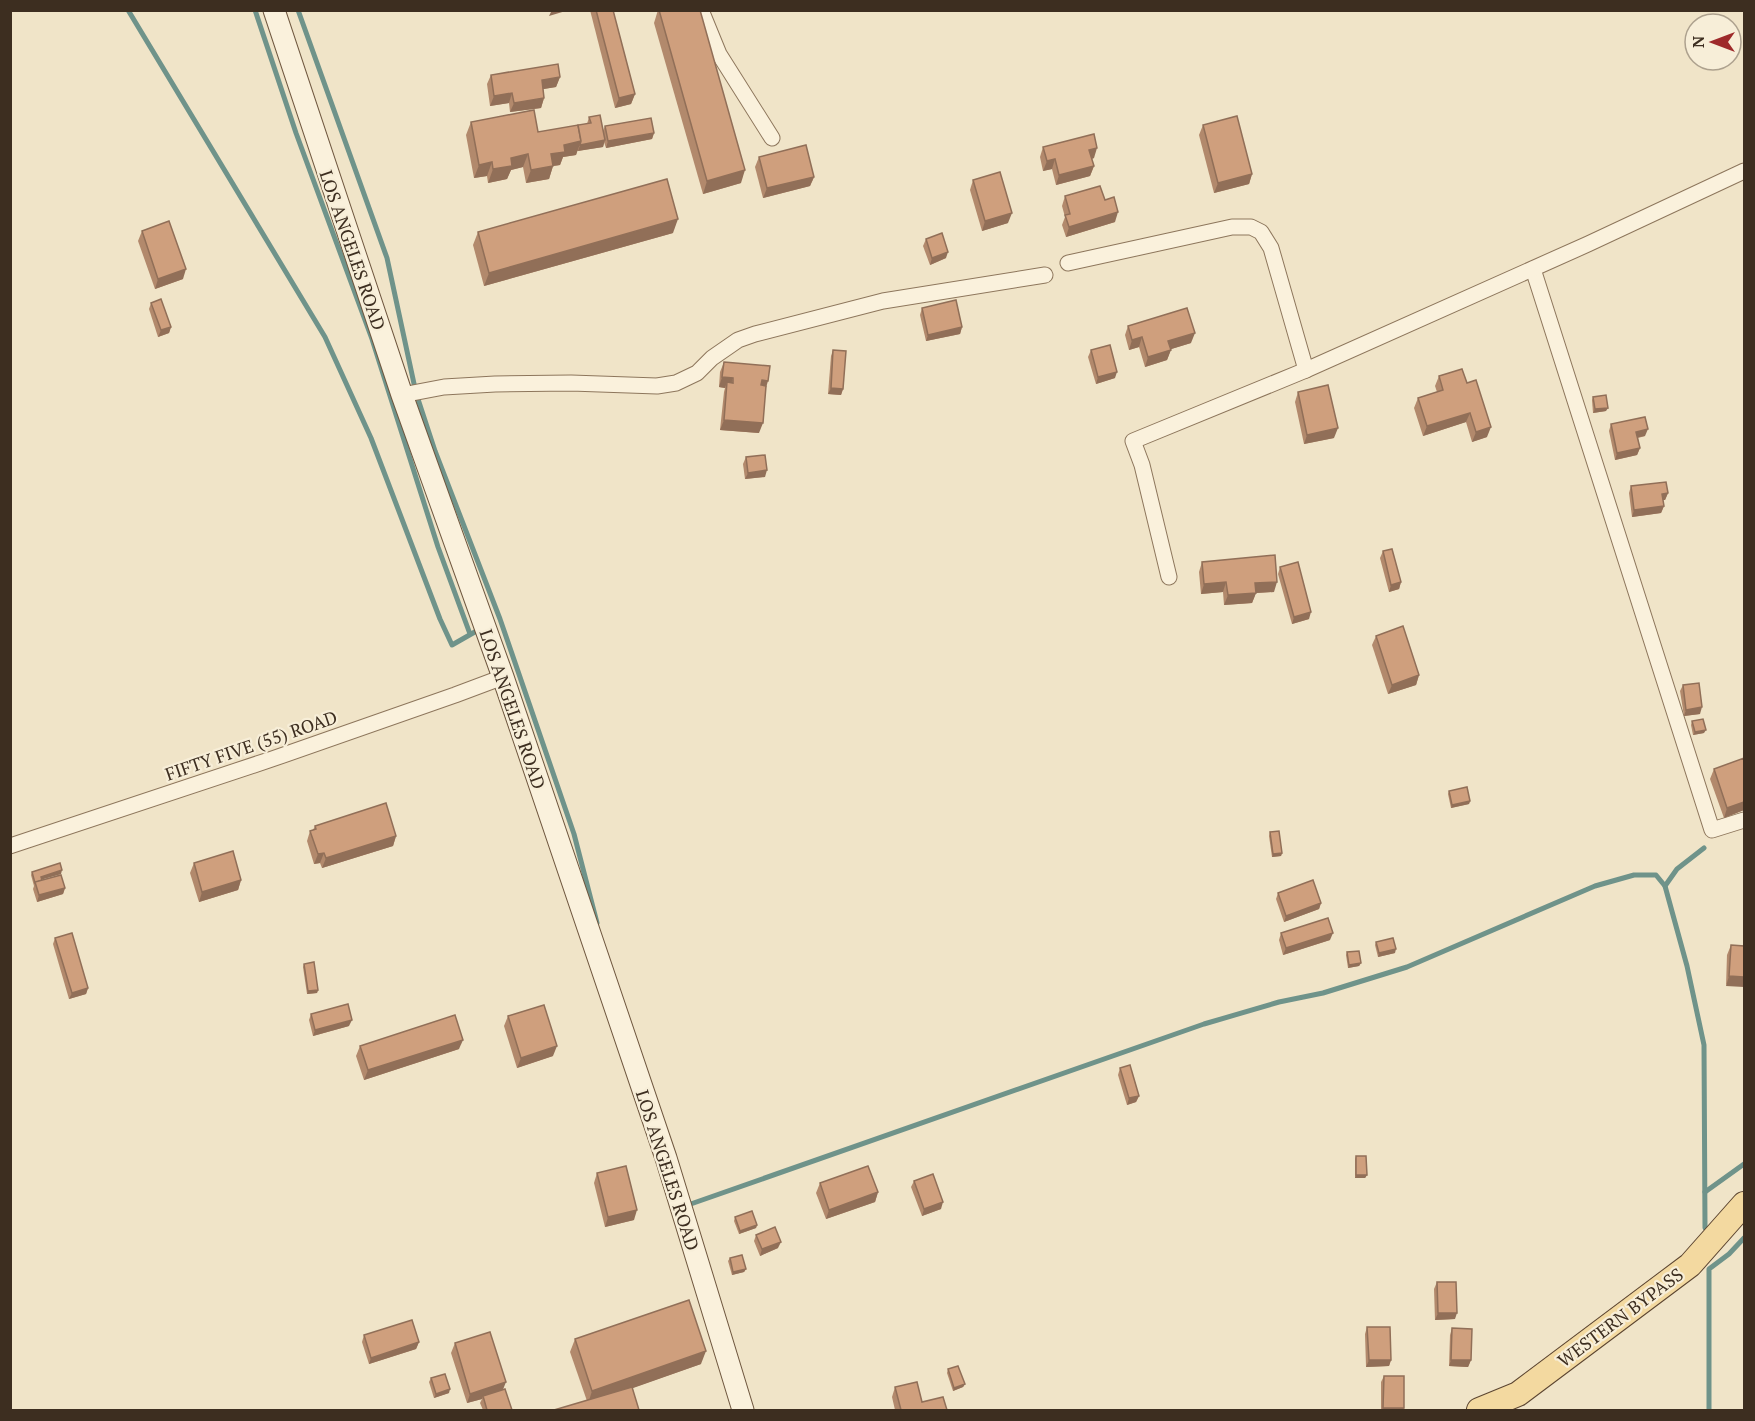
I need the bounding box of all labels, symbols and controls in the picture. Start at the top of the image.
north arrow [1683,12,1743,72]
text: N [1687,36,1709,48]
street label: LOS ANGELES ROAD [314,167,392,333]
street label: LOS ANGELES ROAD [474,626,552,792]
street label: FIFTY FIVE (55) ROAD [162,704,340,786]
street label: LOS ANGELES ROAD [631,1087,705,1253]
street label: WESTERN BYPASS [1552,1262,1688,1372]

